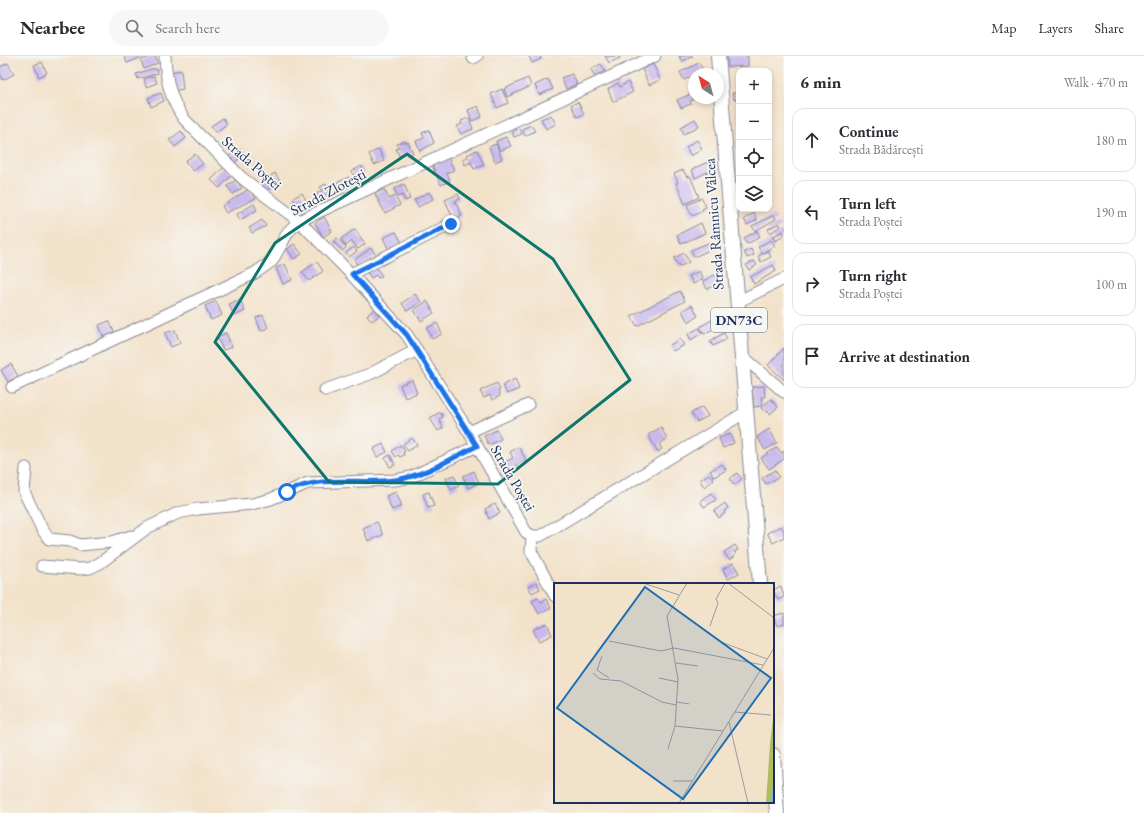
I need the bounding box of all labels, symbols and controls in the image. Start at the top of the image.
search box [109,10,389,46]
text: Nearbee [20,15,85,40]
icon: search [123,17,145,39]
text: Search here [155,18,220,37]
text: Map [991,19,1016,37]
text: Layers [1038,19,1073,37]
text: Share [1095,19,1124,37]
north arrow [688,68,724,104]
map controls [736,68,772,212]
button: + [736,68,772,104]
text: 6 min [800,71,841,93]
text: Walk · 470 m [1064,74,1128,91]
button: − [736,104,772,140]
text: Continue [839,122,899,141]
icon: ahead [801,129,823,151]
street label: Strada Poștei [218,131,286,194]
text: 180 m [1096,132,1127,149]
button: locate [736,140,772,176]
text: Strada Bădărcești [839,141,924,158]
street label: Strada Râmnicu Vâlcea [699,158,728,291]
street label: Strada Zlotești [287,164,369,219]
button: layers [736,176,772,212]
text: Turn left [839,194,896,213]
icon: left [801,201,823,223]
text: 190 m [1096,204,1127,221]
text: Strada Poștei [839,213,903,230]
route end [442,215,460,233]
text: Turn right [839,266,907,285]
icon: right [801,273,823,295]
text: 100 m [1096,276,1127,293]
text: Strada Poștei [839,285,903,302]
road number: DN73C [711,308,767,332]
icon: arrive [801,345,823,367]
text: Arrive at destination [839,347,970,366]
street label: Strada Poștei [487,441,540,515]
route start [278,483,296,501]
inset map [554,583,774,803]

